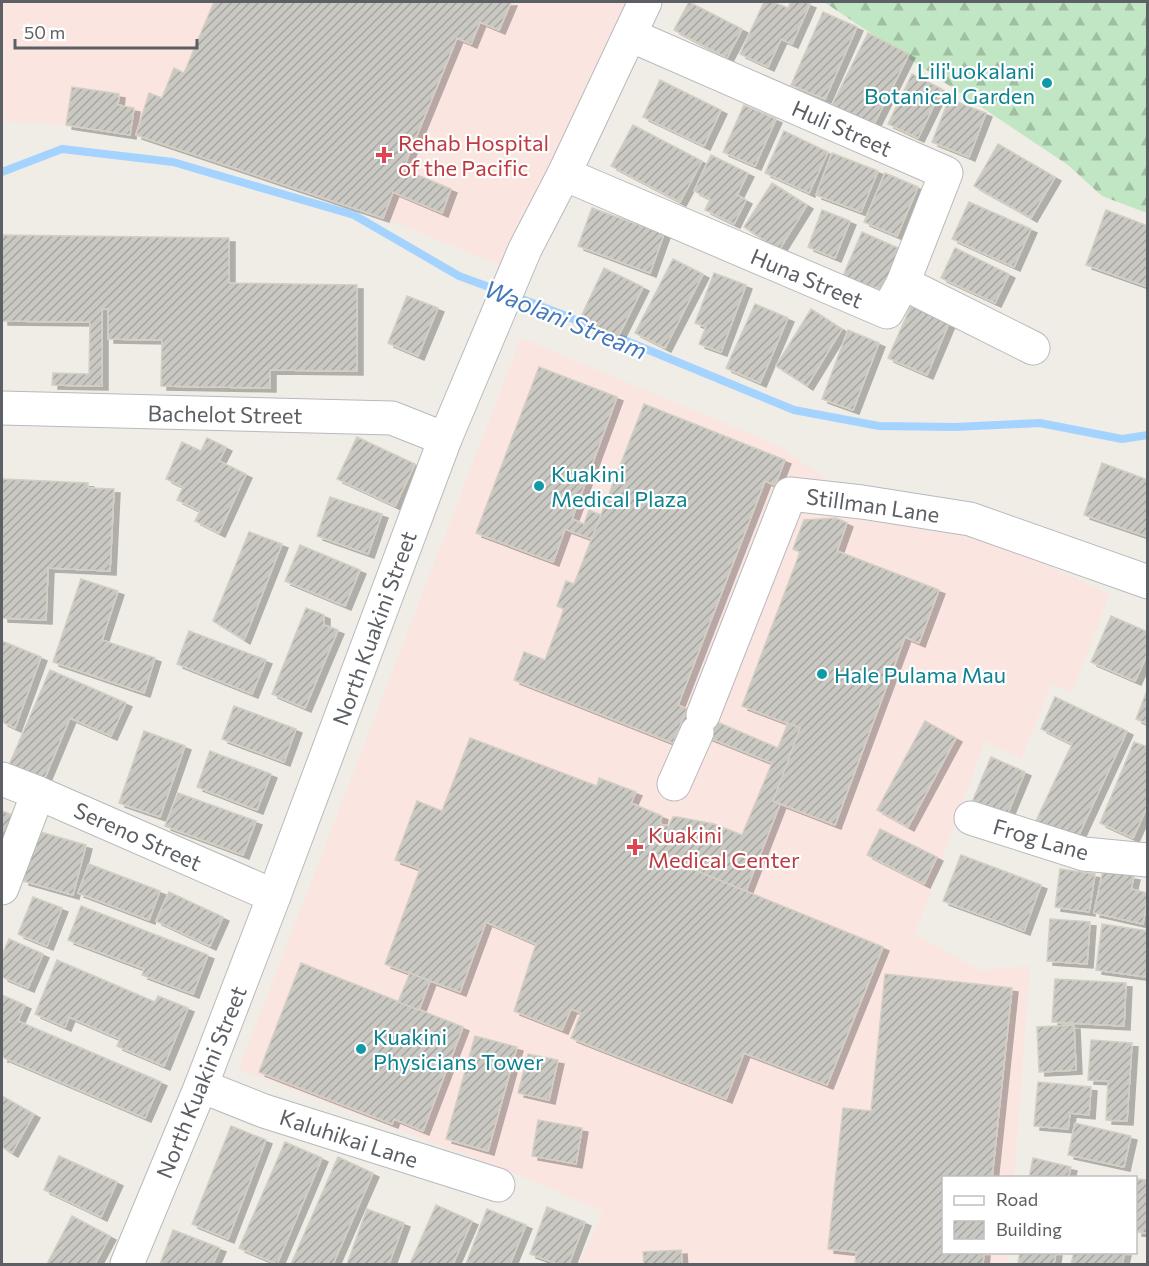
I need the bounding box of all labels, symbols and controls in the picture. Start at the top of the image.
scale bar [15,12,196,50]
text: 50 m [24,21,65,43]
place label: Lili'uokalani Botanical Garden [864,57,1035,109]
marker: Lili'uokalani Botanical Garden [1040,76,1054,90]
street label: Huli Street [788,94,896,162]
place label: Rehab Hospital of the Pacific [398,129,549,181]
marker: Rehab Hospital of the Pacific [375,146,393,164]
street label: Huna Street [747,242,867,314]
water label: Waolani Stream [481,273,651,365]
street label: Bachelot Street [147,399,303,429]
place label: Kuakini Medical Plaza [551,460,688,512]
marker: Kuakini Medical Plaza [532,479,546,493]
street label: Stillman Lane [805,482,941,528]
street label: North Kuakini Street [326,527,422,729]
place label: Hale Pulama Mau [834,661,1006,688]
marker: Hale Pulama Mau [815,667,829,681]
street label: Sereno Street [70,796,206,876]
street label: Frog Lane [990,812,1092,866]
place label: Kuakini Medical Center [648,821,800,873]
marker: Kuakini Medical Center [626,838,644,856]
street label: North Kuakini Street [150,982,252,1182]
place label: Kuakini Physicians Tower [373,1023,544,1075]
marker: Kuakini Physicians Tower [354,1042,368,1056]
street label: Kaluhikai Lane [276,1103,422,1173]
legend [942,1176,1137,1254]
text: Road [996,1188,1038,1210]
text: Building [996,1218,1062,1240]

